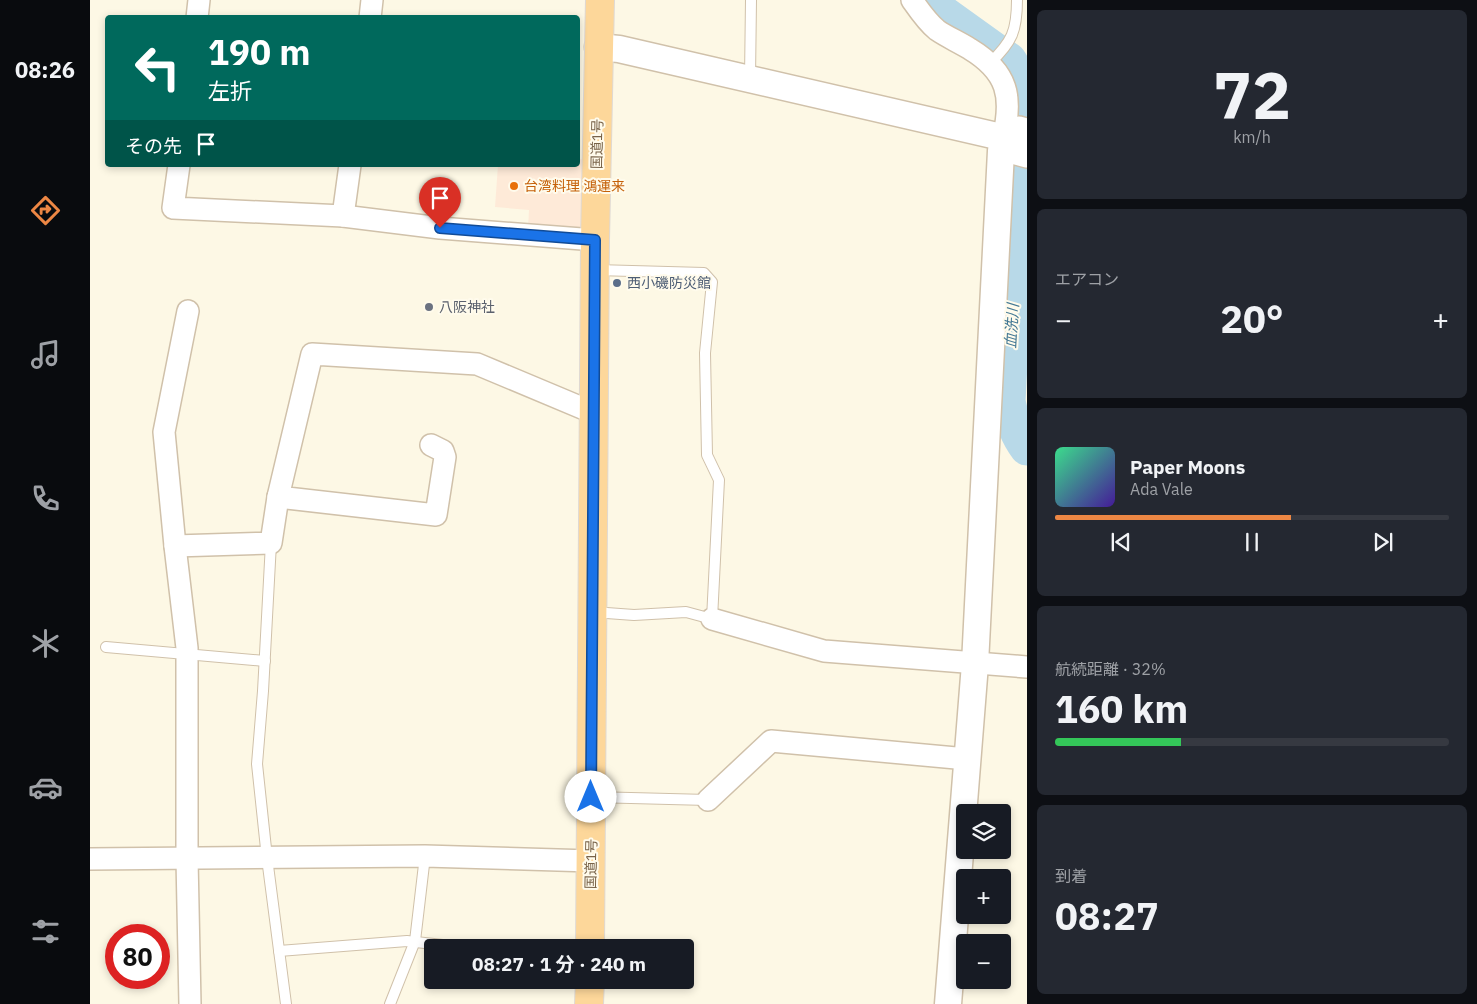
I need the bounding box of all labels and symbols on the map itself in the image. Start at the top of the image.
street label: 国道1号 [588,119,606,169]
pin [419,177,461,228]
place label: 台湾料理 鴻運来 [524,177,625,195]
marker: 台湾料理 鴻運来 [508,180,520,192]
place label: 西小磯防災館 [627,274,711,292]
marker: 西小磯防災館 [611,277,623,289]
place label: 八阪神社 [439,298,495,316]
marker: 八阪神社 [423,301,435,313]
water label: 血洗川 [1001,301,1022,349]
position arrow [564,770,616,822]
street label: 国道1号 [582,839,600,889]
speed limit sign: 80 [105,924,170,989]

